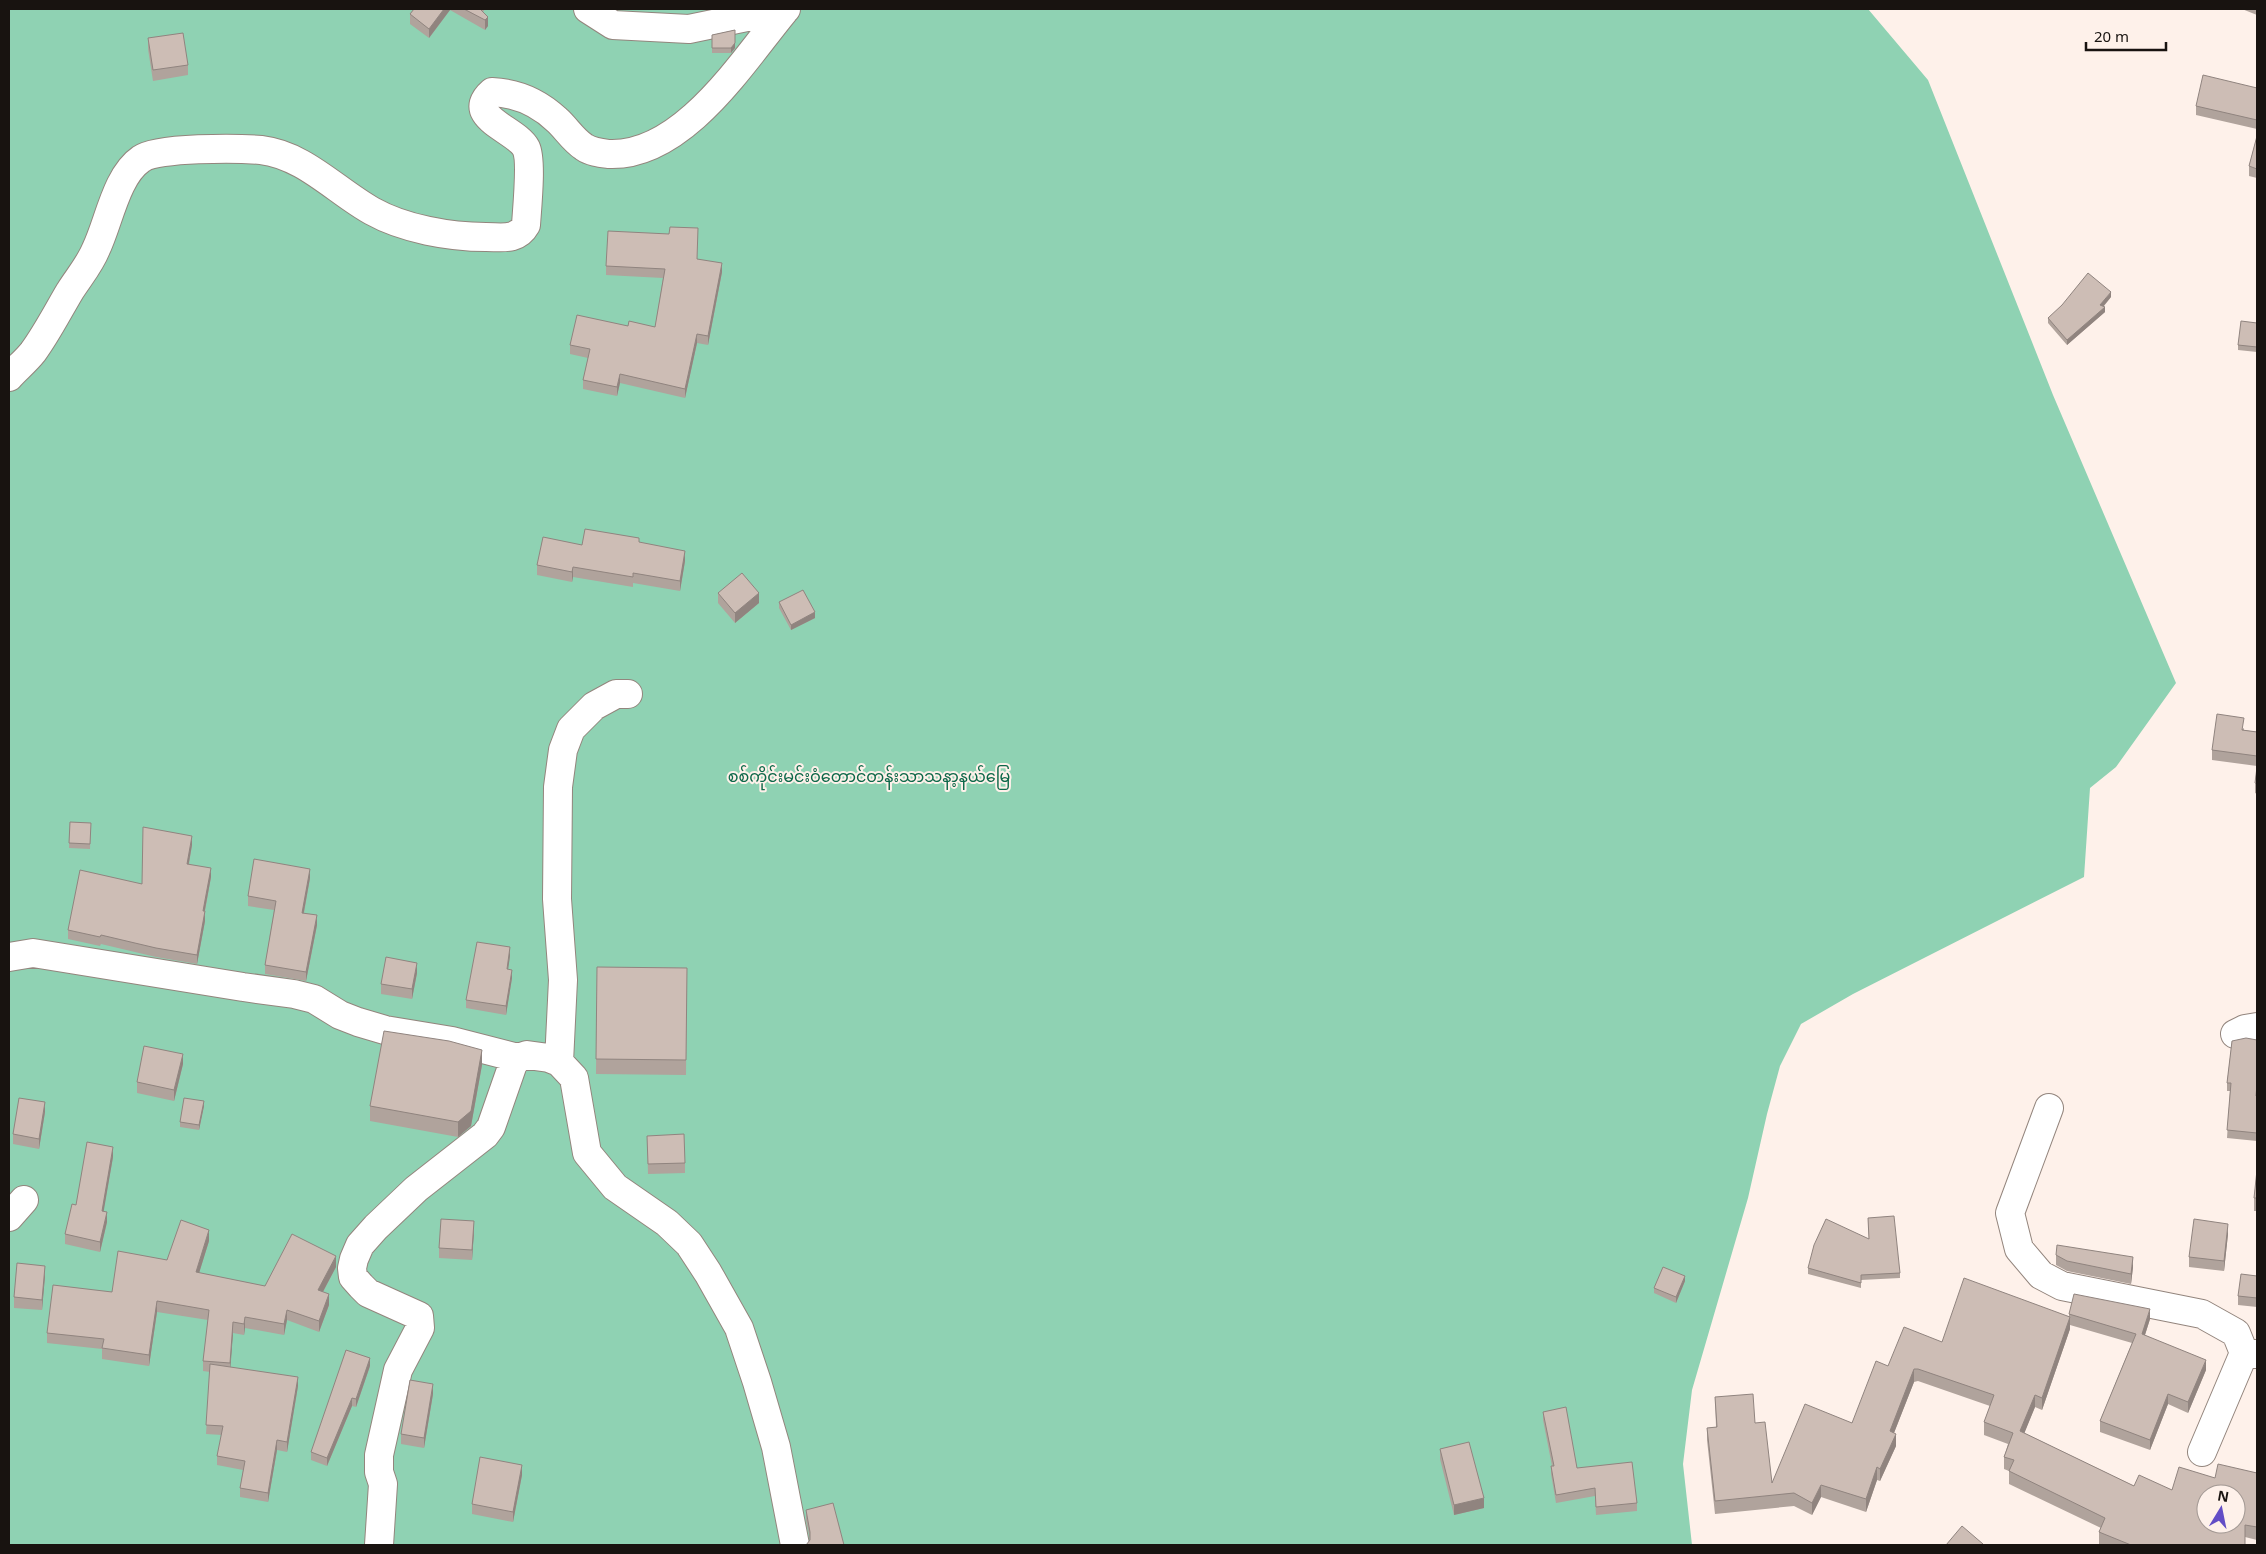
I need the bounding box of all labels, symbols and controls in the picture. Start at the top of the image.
scale bar [2086,20,2166,52]
text: 20 m [2094,26,2129,46]
park label: စစ်ကိုင်းမင်းဝံတောင်တန်းသာသနာ့နယ်မြေ [728,765,1010,791]
north arrow [2196,1484,2246,1534]
text: N [2216,1485,2231,1506]

